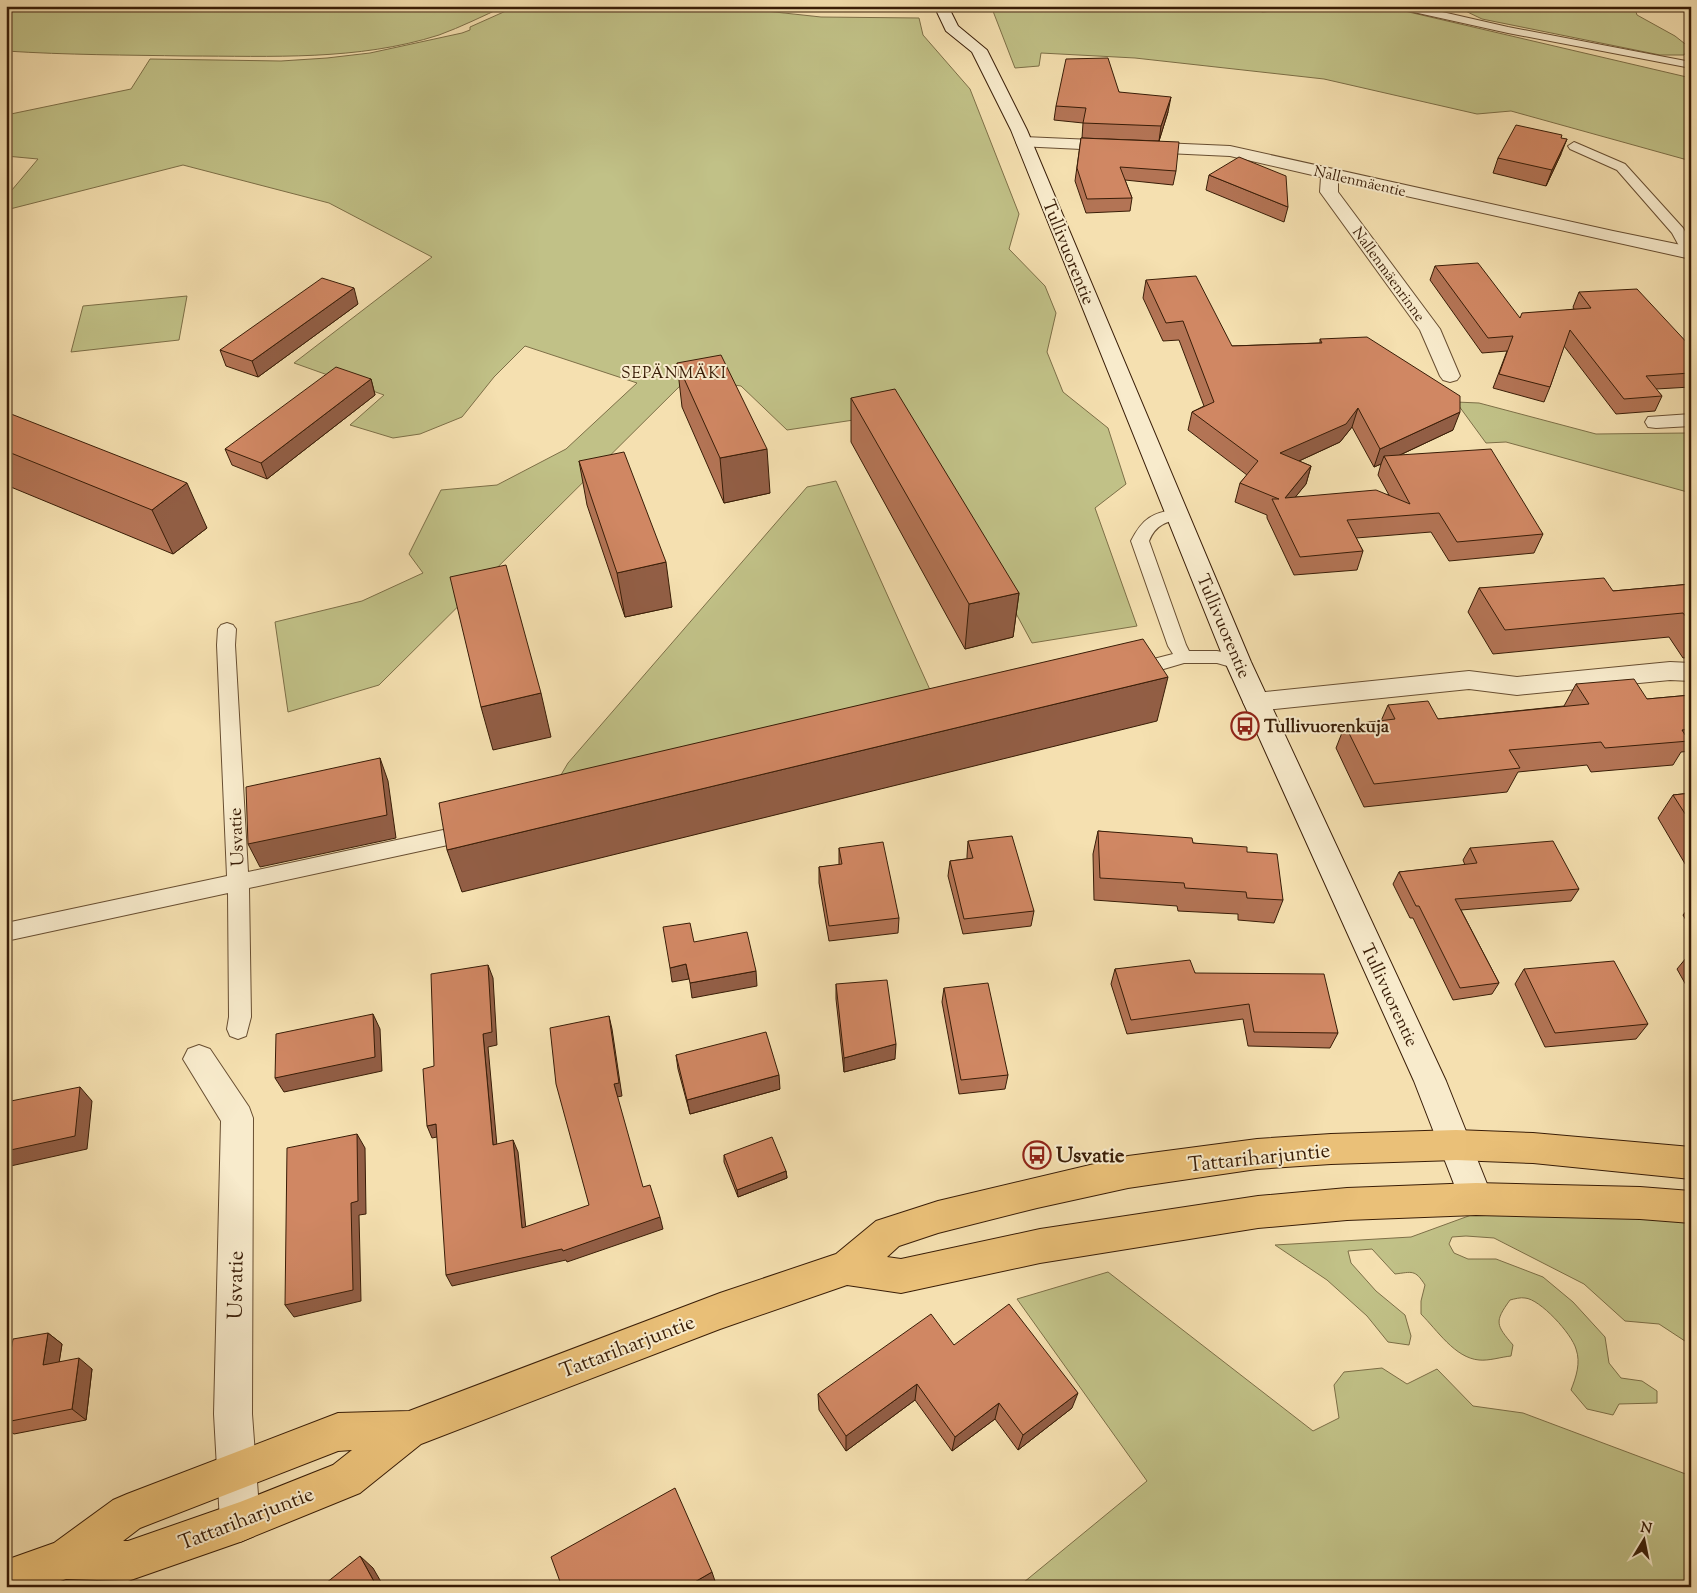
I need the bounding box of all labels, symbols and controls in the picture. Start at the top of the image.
street label: Nallenmäentie [1311,162,1408,203]
street label: Tullivuorentie [1034,196,1100,309]
street label: Nallenmäenrinne [1346,223,1429,326]
district label: SEPÄNMÄKI [621,363,727,386]
street label: Tullivuorentie [1188,570,1256,683]
bus stop icon: Tullivuorenkuja [1230,711,1260,741]
place label: Tullivuorenkuja [1264,715,1390,741]
street label: Usvatie [223,807,253,867]
street label: Tullivuorentie [1353,940,1423,1052]
street label: Tattariharjuntie [1187,1137,1332,1181]
bus stop icon: Usvatie [1022,1140,1052,1170]
place label: Usvatie [1056,1142,1125,1172]
street label: Usvatie [221,1250,253,1320]
street label: Tattariharjuntie [556,1308,700,1387]
street label: Tattariharjuntie [175,1480,319,1559]
north arrow [1620,1516,1670,1566]
text: N [1639,1518,1653,1540]

